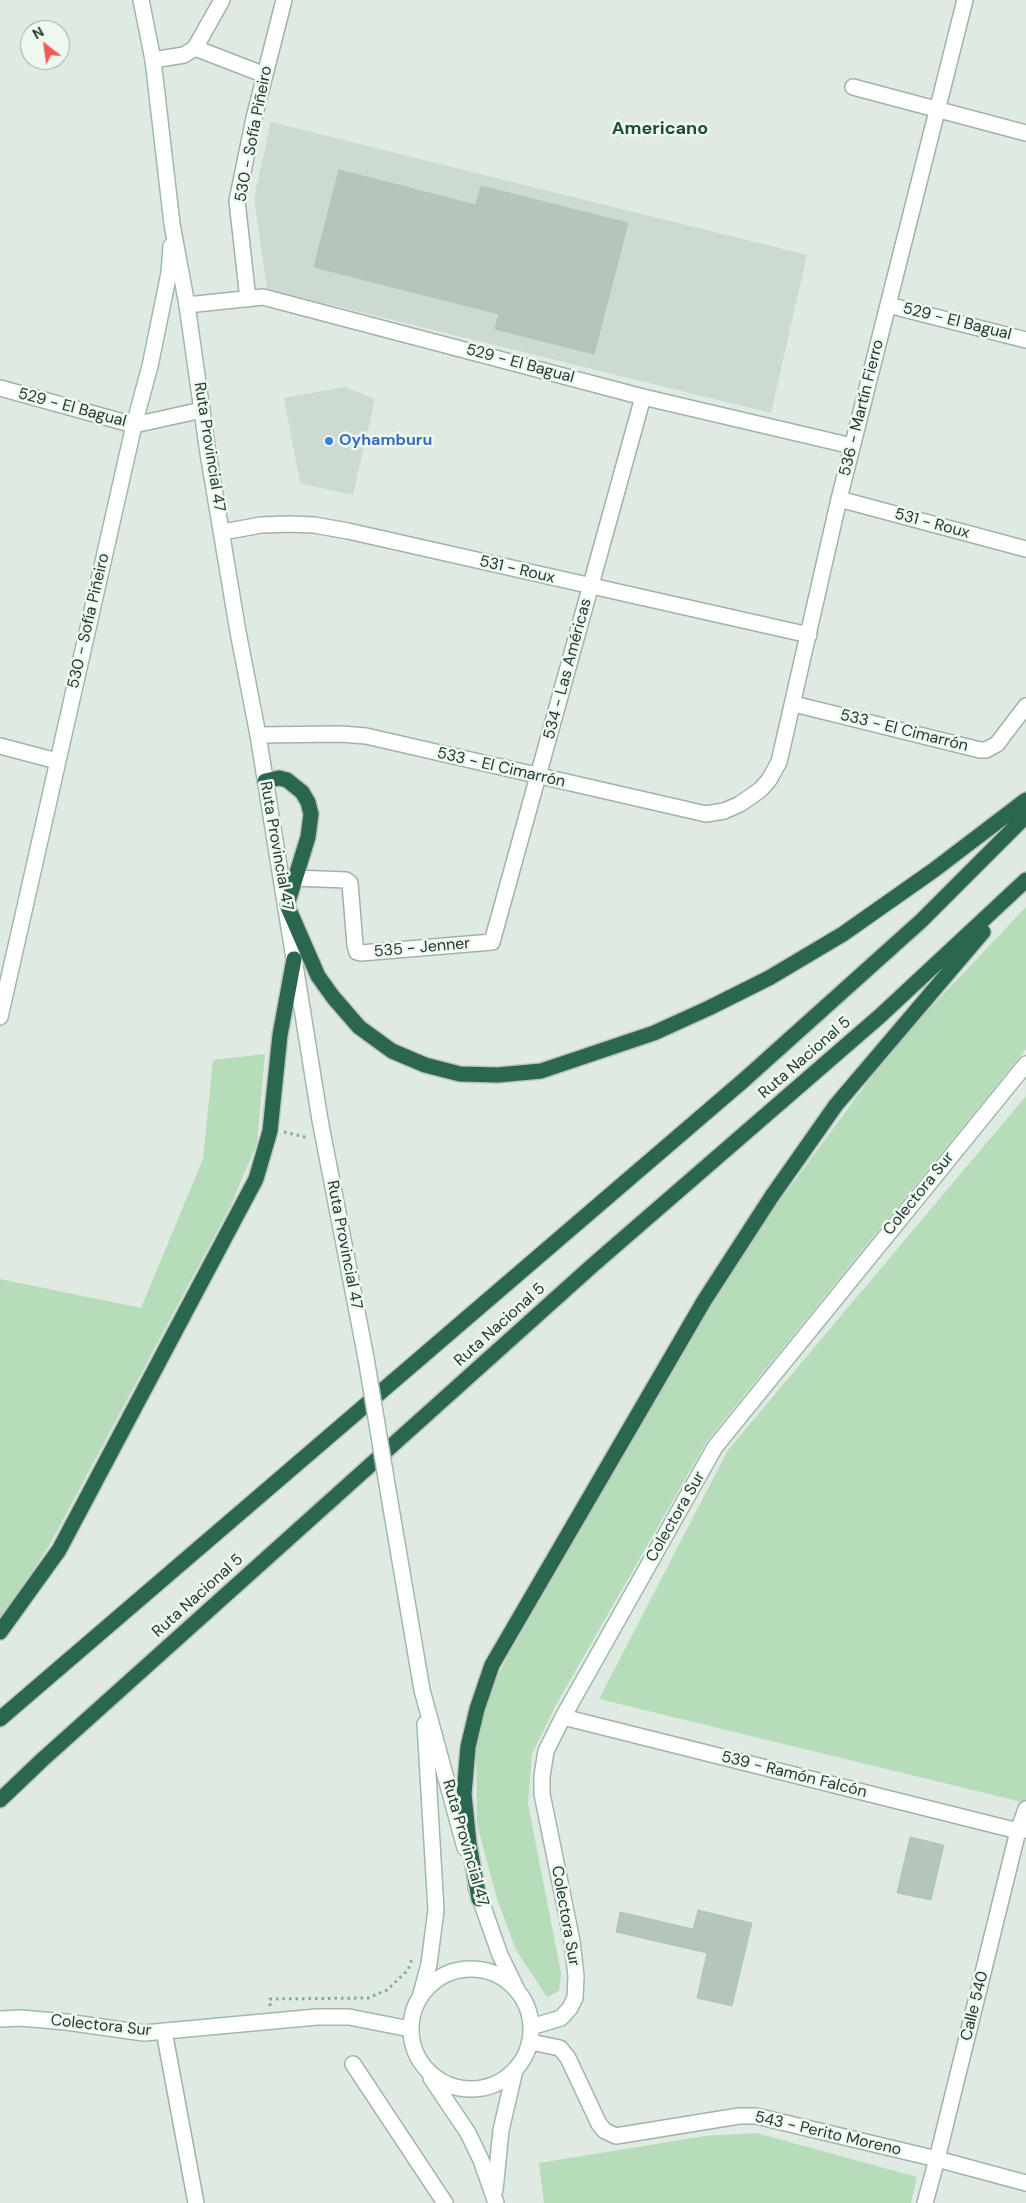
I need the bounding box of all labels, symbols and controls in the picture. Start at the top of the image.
north arrow [20,20,70,70]
text: N [29,23,47,43]
street label: 530 - Sofía Piñeiro [231,64,277,204]
district label: Americano [612,118,708,140]
street label: 529 - El Bagual [901,299,1013,345]
street label: 536 - Martín Fierro [836,338,888,478]
street label: 529 - El Bagual [464,340,576,388]
street label: Ruta Provincial 47 [189,381,229,513]
street label: 529 - El Bagual [16,384,128,432]
place label: Oyhamburu [339,431,432,451]
marker: Oyhamburu [323,435,335,447]
street label: 531 - Roux [892,505,972,543]
street label: 530 - Sofía Piñeiro [64,551,114,691]
street label: 531 - Roux [477,552,557,588]
street label: 534 - Las Américas [540,596,596,742]
street label: 533 - El Cimarrón [838,706,970,756]
street label: 533 - El Cimarrón [435,744,567,792]
street label: Ruta Provincial 47 [255,780,297,912]
street label: 535 - Jenner [373,934,471,962]
street label: Ruta Nacional 5 [755,1013,855,1103]
street label: Colectora Sur [880,1149,958,1239]
street label: Ruta Provincial 47 [322,1179,366,1311]
street label: Ruta Nacional 5 [451,1279,549,1371]
street label: Colectora Sur [642,1468,710,1566]
street label: Ruta Nacional 5 [149,1550,247,1642]
street label: 539 - Ramón Falcón [719,1748,869,1802]
street label: Ruta Provincial 47 [438,1777,492,1909]
street label: Colectora Sur [547,1864,583,1968]
street label: Calle 540 [957,1969,993,2043]
street label: Colectora Sur [50,2011,152,2041]
street label: 543 - Perito Moreno [753,2108,903,2160]

